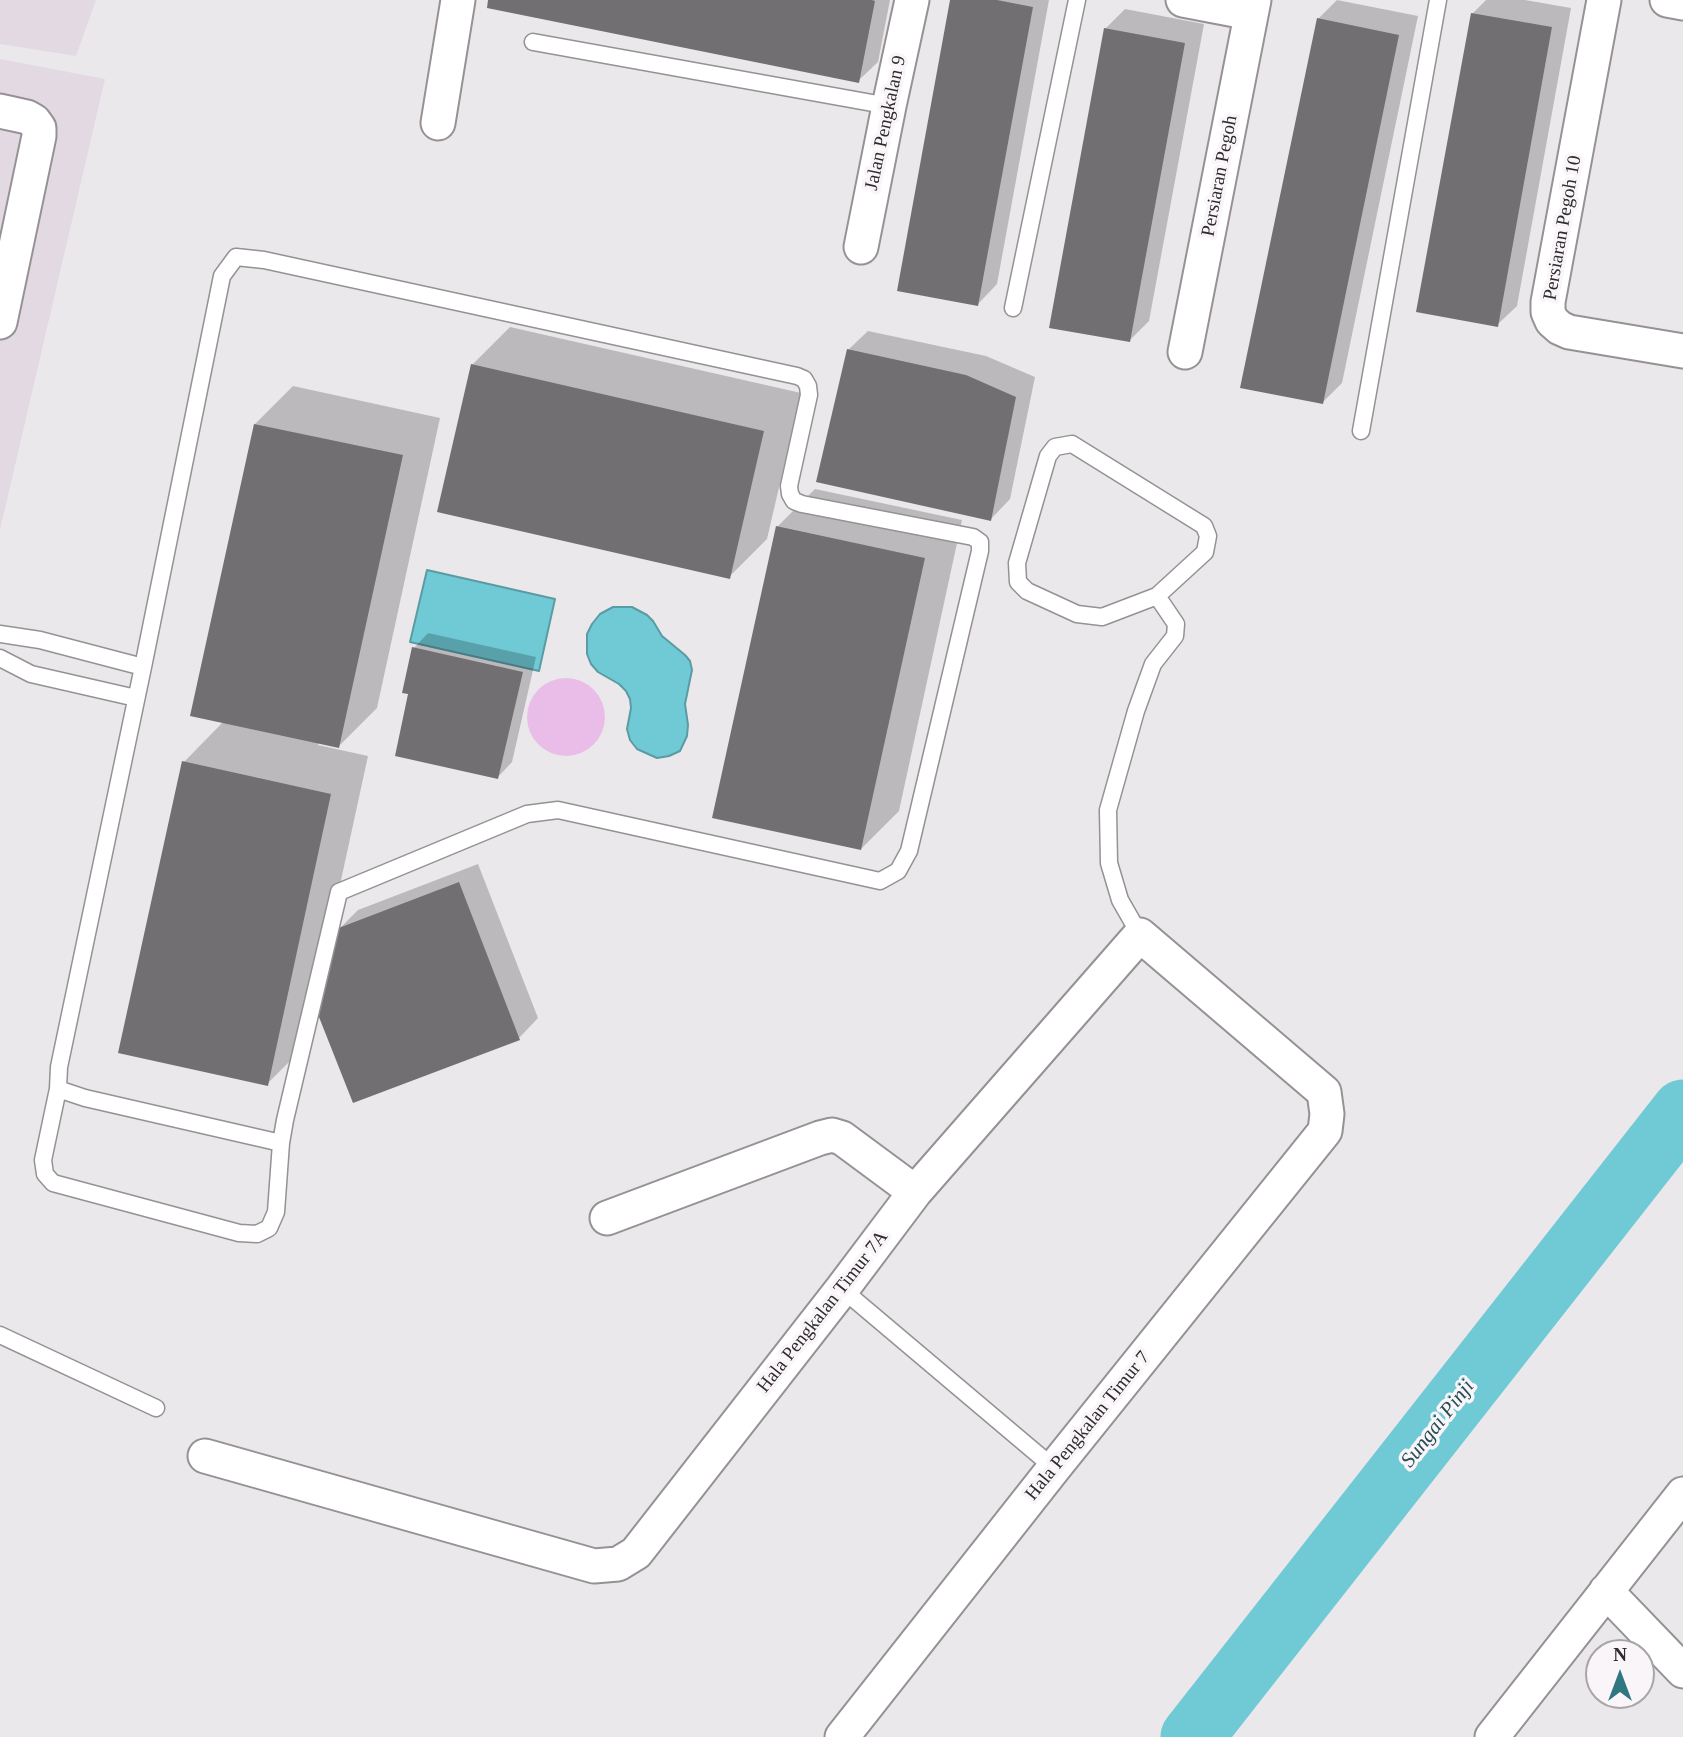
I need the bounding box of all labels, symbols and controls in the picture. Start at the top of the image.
street label: Jalan Pengkalan 9 [861,54,911,192]
street label: Persiaran Pegoh [1197,113,1243,239]
street label: Persiaran Pegoh 10 [1539,154,1587,302]
street label: Hala Pengkalan Timur 7A [753,1226,893,1398]
street label: Hala Pengkalan Timur 7 [1021,1347,1155,1505]
water label: Sungai Pinji [1396,1375,1480,1473]
north arrow [1585,1639,1655,1709]
text: N [1613,1644,1627,1665]

